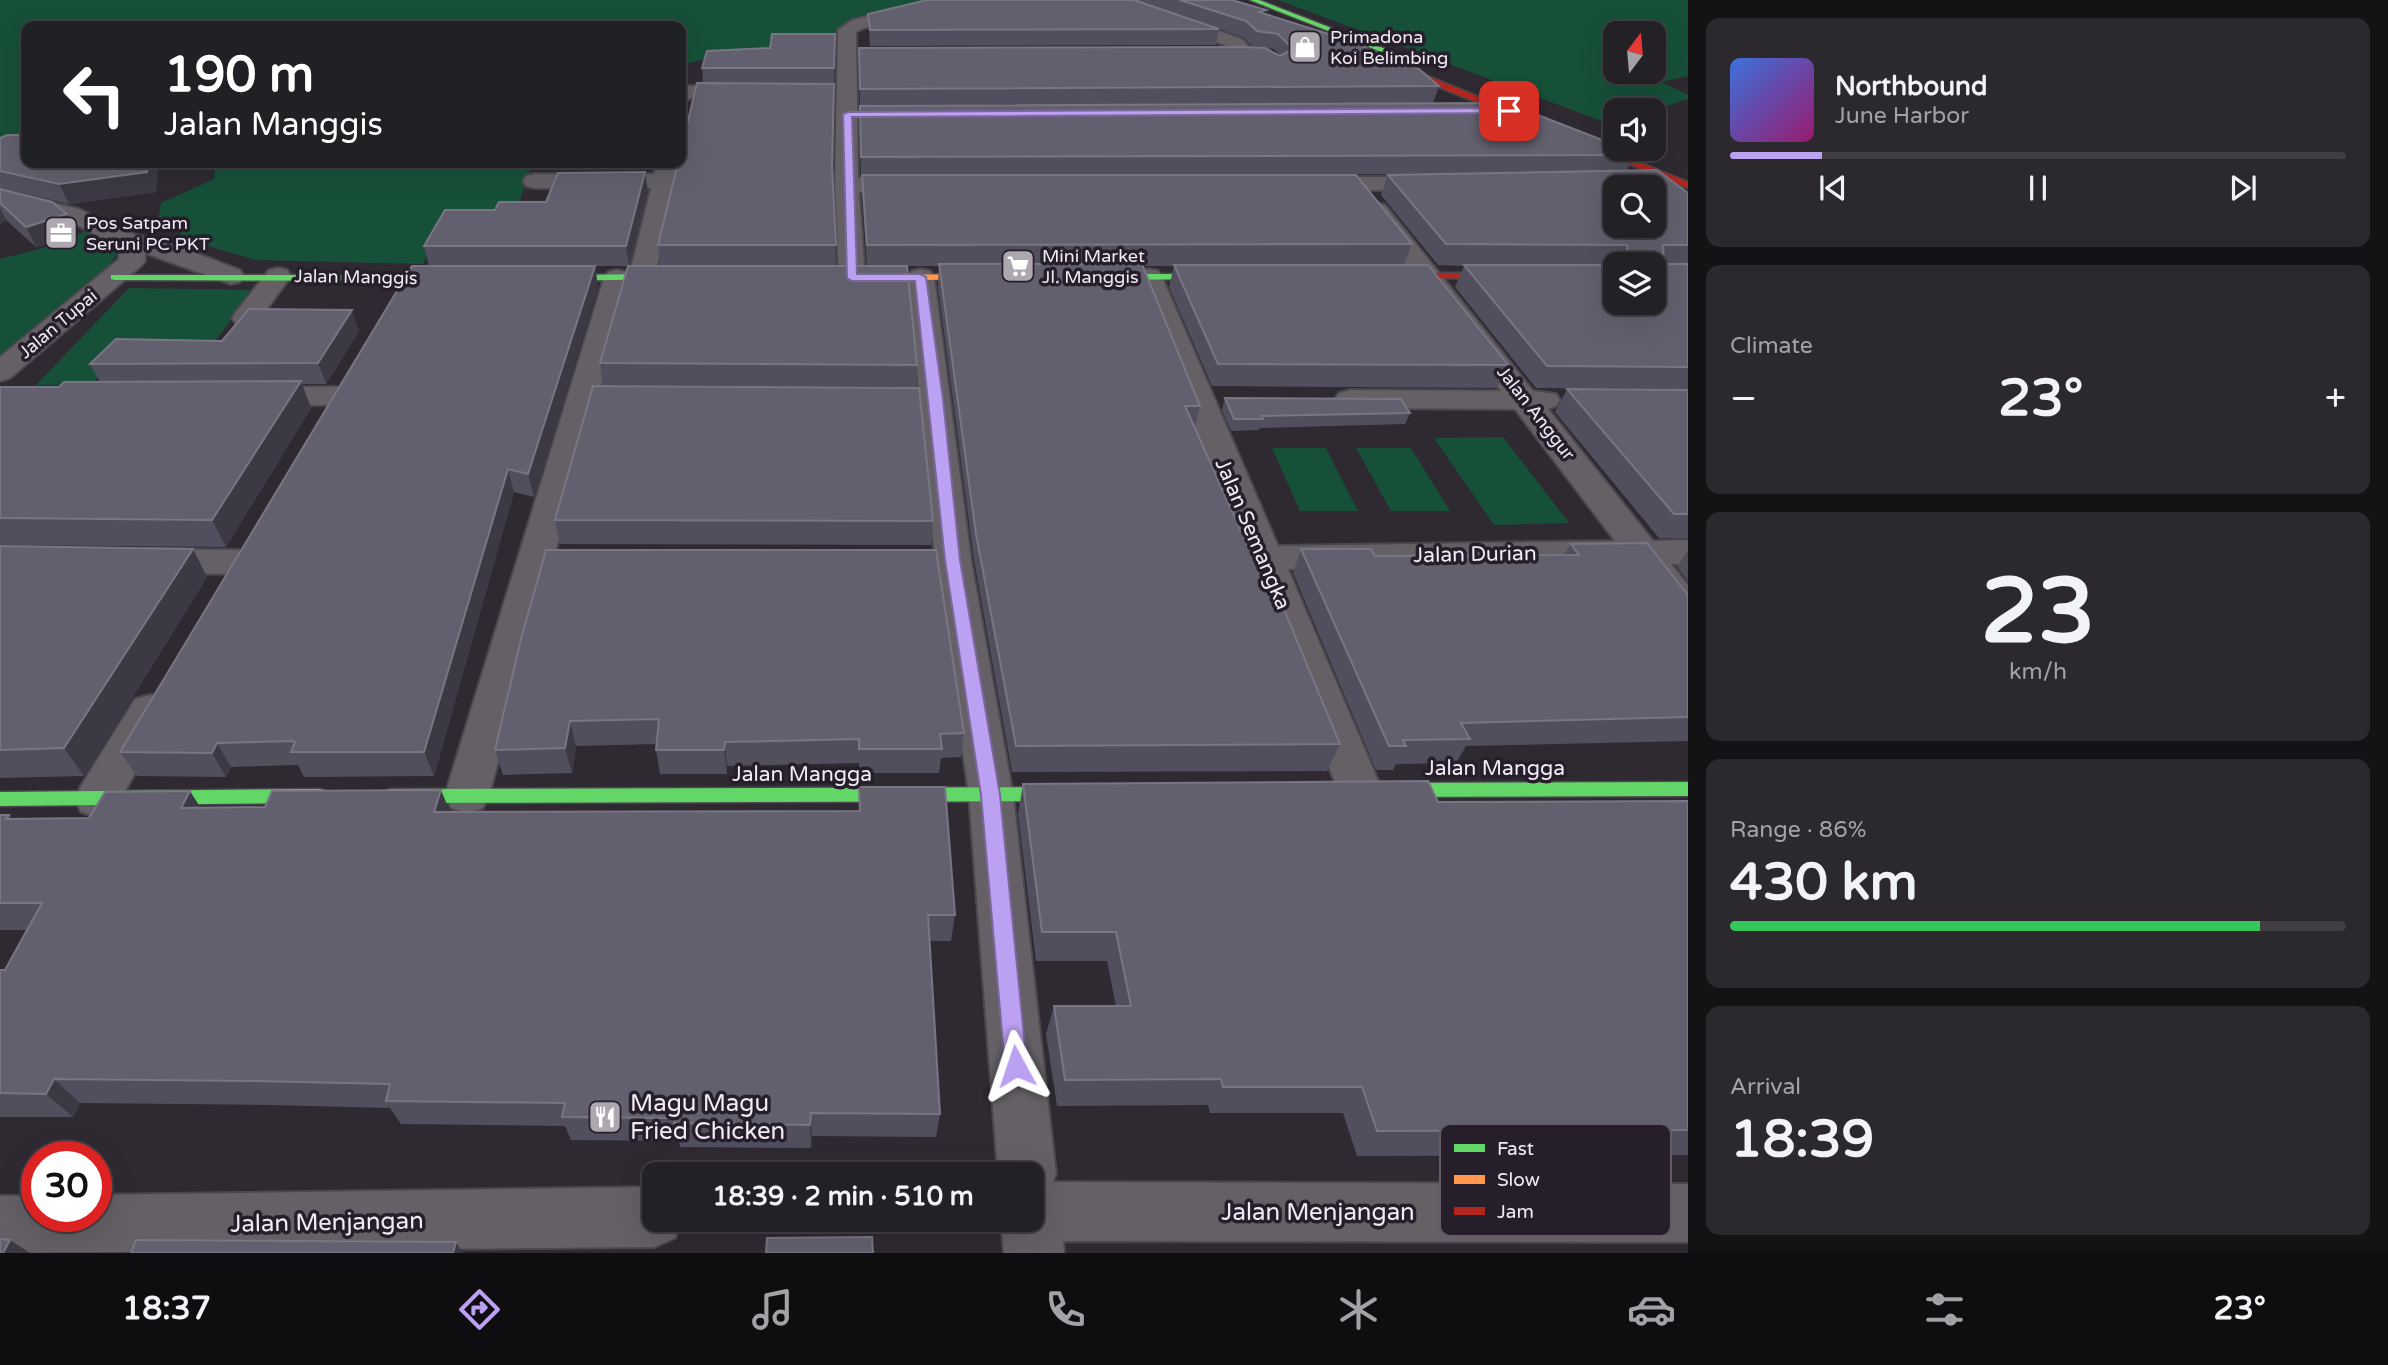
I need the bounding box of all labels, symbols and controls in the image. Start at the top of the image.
north arrow [1603,21,1666,84]
map controls [1603,21,1666,315]
place label: Primadona Koi Belimbing [1330,26,1448,69]
shop icon: Primadona Koi Belimbing [1286,28,1324,66]
text: 190 m [164,46,314,105]
icon: left [49,49,140,140]
text: Northbound [1835,71,1987,102]
pin [1479,81,1539,141]
icon: arrive [1490,92,1528,130]
button: sound [1603,98,1666,161]
text: June Harbor [1835,102,1969,130]
text: Jalan Manggis [164,106,383,144]
icon: previous [1814,169,1852,207]
icon: pause [2019,169,2057,207]
icon: next [2224,169,2262,207]
button: search [1603,175,1666,238]
place label: Pos Satpam Seruni PC PKT [86,212,210,255]
office icon: Pos Satpam Seruni PC PKT [42,214,80,252]
place label: Mini Market Jl. Manggis [1042,245,1145,288]
supermarket icon: Mini Market Jl. Manggis [999,247,1037,285]
button: layers [1603,252,1666,315]
street label: Jalan Manggis [294,265,418,289]
street label: Jalan Tupai [14,285,102,363]
text: Climate [1730,332,1813,360]
street label: Jalan Anggur [1492,361,1580,465]
text: 23° [1998,367,2083,430]
text: − [1730,376,1757,422]
text: + [2325,376,2346,422]
street label: Jalan Semangka [1209,455,1296,614]
street label: Jalan Durian [1413,541,1537,568]
text: 23 [1981,557,2095,667]
text: km/h [2009,658,2067,686]
street label: Jalan Mangga [1425,756,1565,781]
street label: Jalan Mangga [732,762,872,787]
text: Range · 86% [1730,816,1866,844]
text: 430 km [1730,851,1918,914]
position arrow [979,1029,1053,1103]
text: Arrival [1730,1073,1801,1101]
place label: Magu Magu Fried Chicken [630,1089,785,1146]
restaurant icon: Magu Magu Fried Chicken [586,1098,624,1136]
text: 18:39 [1730,1108,1874,1171]
legend [1440,1124,1671,1236]
text: Fast [1497,1138,1534,1160]
speed limit sign: 30 [21,1141,112,1232]
text: Slow [1497,1169,1540,1191]
text: 18:39 · 2 min · 510 m [712,1181,974,1212]
street label: Jalan Menjangan [1221,1198,1415,1227]
text: Jam [1497,1201,1534,1223]
street label: Jalan Menjangan [230,1206,424,1239]
icon: directions [455,1285,504,1334]
icon: music [748,1285,797,1334]
icon: phone [1041,1285,1090,1334]
icon: climate [1334,1285,1383,1334]
icon: car [1627,1285,1676,1334]
icon: filters [1920,1285,1969,1334]
text: 18:37 [122,1290,211,1328]
text: 23° [2214,1290,2266,1328]

